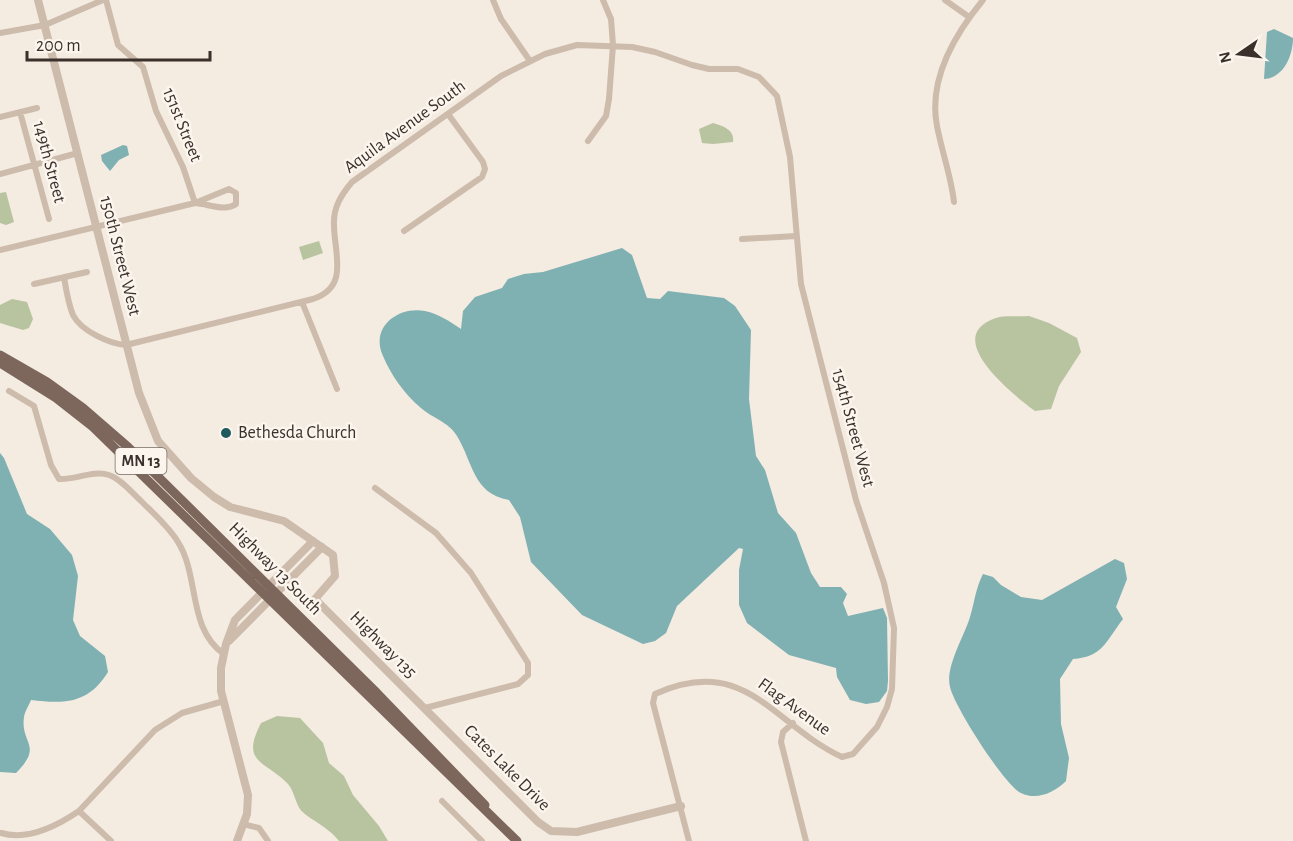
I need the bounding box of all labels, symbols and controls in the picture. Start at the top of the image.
scale bar [27,24,210,62]
north arrow [1209,24,1269,84]
text: 200 m [36,37,81,55]
text: N [1216,50,1235,65]
street label: Aquila Avenue South [341,77,469,177]
street label: 151st Street [159,86,205,165]
street label: 149th Street [29,119,69,205]
street label: 150th Street West [96,194,144,318]
street label: 154th Street West [829,367,878,489]
place label: Bethesda Church [238,424,356,442]
marker: Bethesda Church [219,426,233,440]
road number: MN 13 [116,448,166,474]
street label: Highway 13 South [225,519,325,619]
street label: Highway 135 [346,608,420,682]
street label: Flag Avenue [754,675,834,739]
street label: Cates Lake Drive [460,721,554,815]

